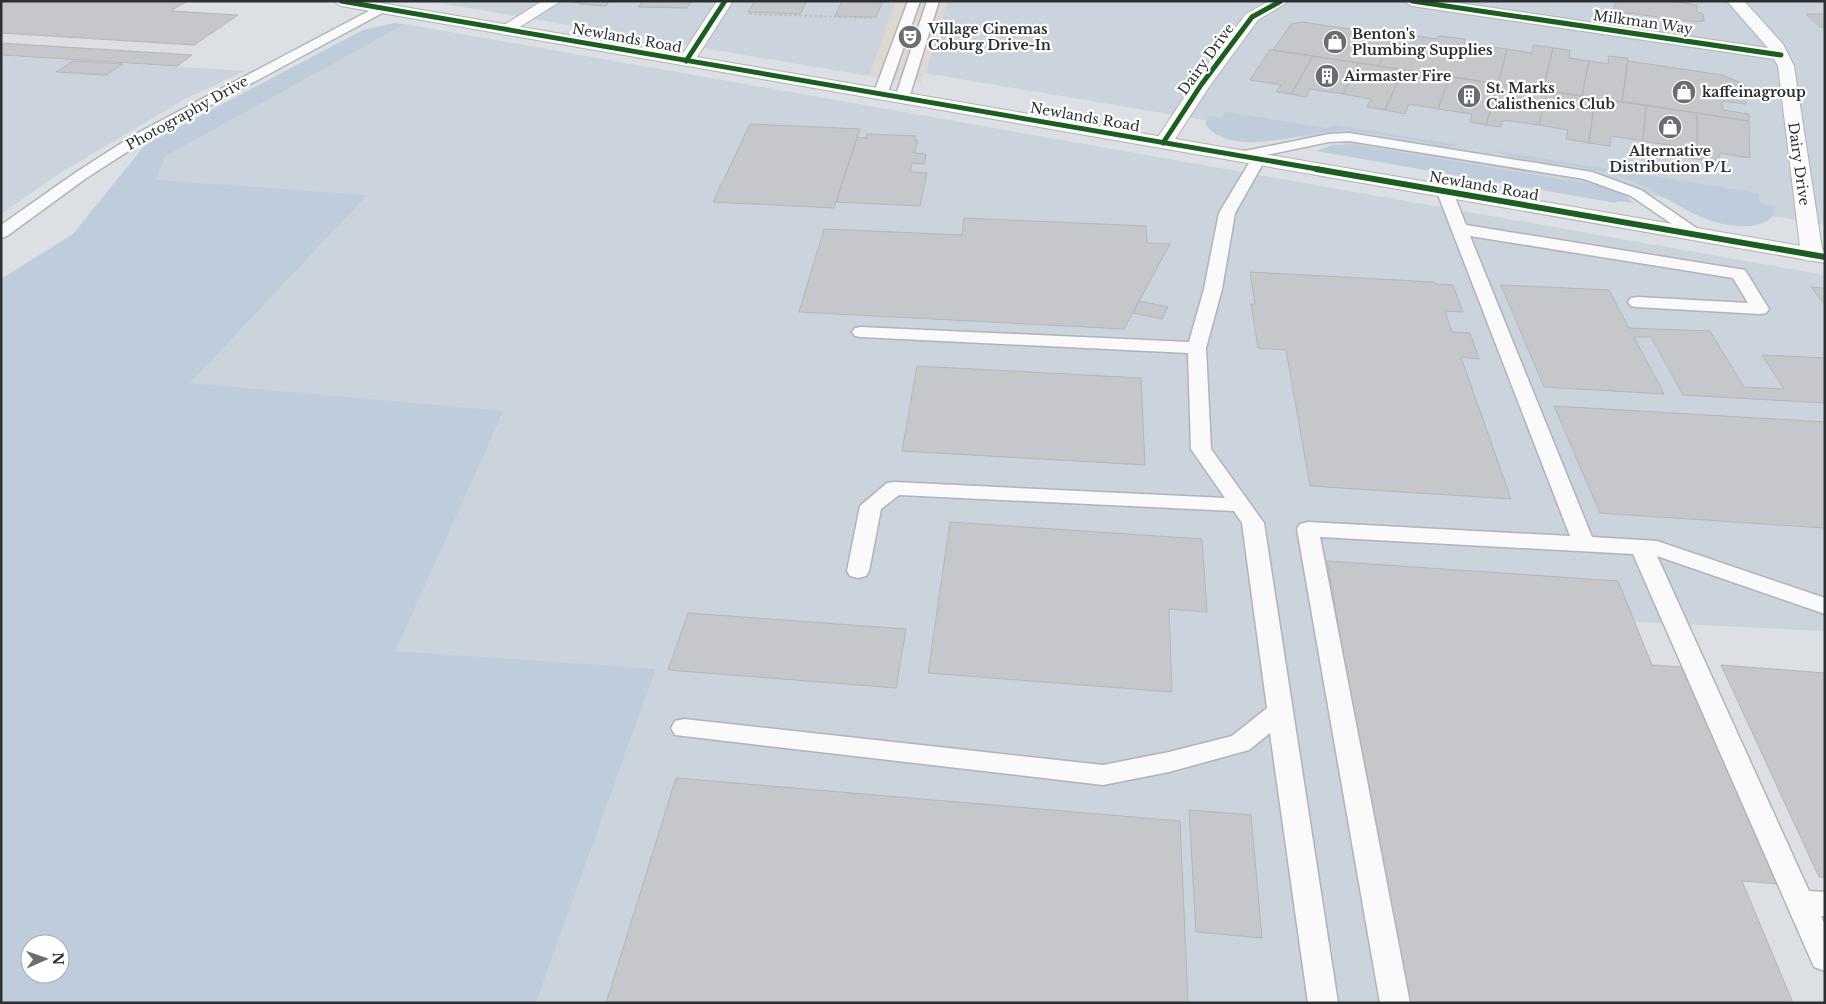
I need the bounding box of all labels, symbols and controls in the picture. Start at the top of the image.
street label: Milkman Way [1592,6,1694,38]
street label: Newlands Road [571,20,684,57]
place label: Village Cinemas Coburg Drive-In [927,20,1051,54]
street label: Dairy Drive [1174,20,1238,98]
theatre icon: Village Cinemas Coburg Drive-In [897,24,923,50]
place label: Benton's Plumbing Supplies [1352,25,1493,59]
shop icon: Benton's Plumbing Supplies [1322,29,1348,55]
building icon: Airmaster Fire [1314,63,1340,89]
place label: Airmaster Fire [1343,67,1451,85]
street label: Photography Drive [123,72,251,154]
place label: St. Marks Calisthenics Club [1486,79,1615,113]
shop icon: kaffeinagroup [1671,79,1697,105]
building icon: St. Marks Calisthenics Club [1456,83,1482,109]
place label: kaffeinagroup [1702,83,1806,101]
street label: Newlands Road [1029,99,1142,136]
shop icon: Alternative Distribution P/L [1657,114,1683,140]
street label: Dairy Drive [1784,121,1814,207]
place label: Alternative Distribution P/L [1609,142,1731,176]
street label: Newlands Road [1428,168,1541,205]
north arrow [20,934,70,984]
text: N [49,952,67,965]

